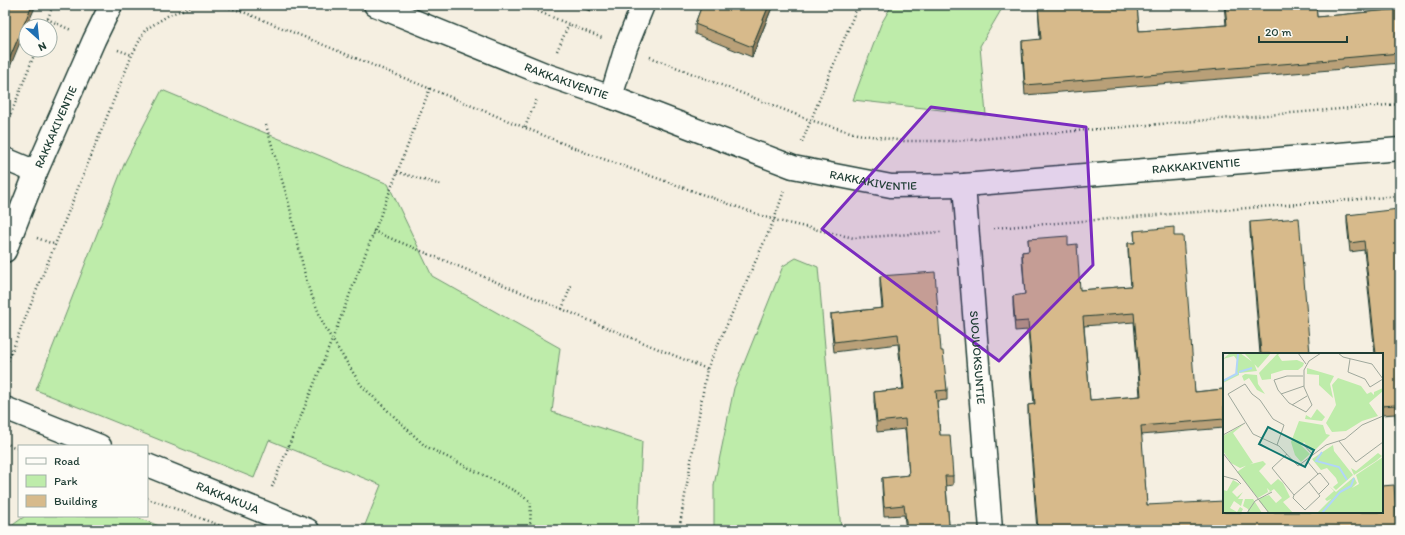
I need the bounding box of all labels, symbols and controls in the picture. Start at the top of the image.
north arrow [18,18,58,58]
scale bar [1259,18,1347,44]
text: 20 m [1265,25,1292,39]
text: N [36,39,49,54]
street label: RAKKAKIVENTIE [522,60,611,103]
street label: RAKKAKIVENTIE [32,83,80,170]
street label: RAKKAKIVENTIE [1151,155,1241,176]
street label: RAKKAKIVENTIE [828,167,917,193]
street label: SUOJUOKSUNTIE [967,310,988,405]
inset map [1223,353,1383,513]
legend [18,445,148,517]
text: Road [54,454,80,468]
text: Park [54,474,78,488]
street label: RAKKAKUJA [194,479,262,517]
text: Building [54,494,98,508]

